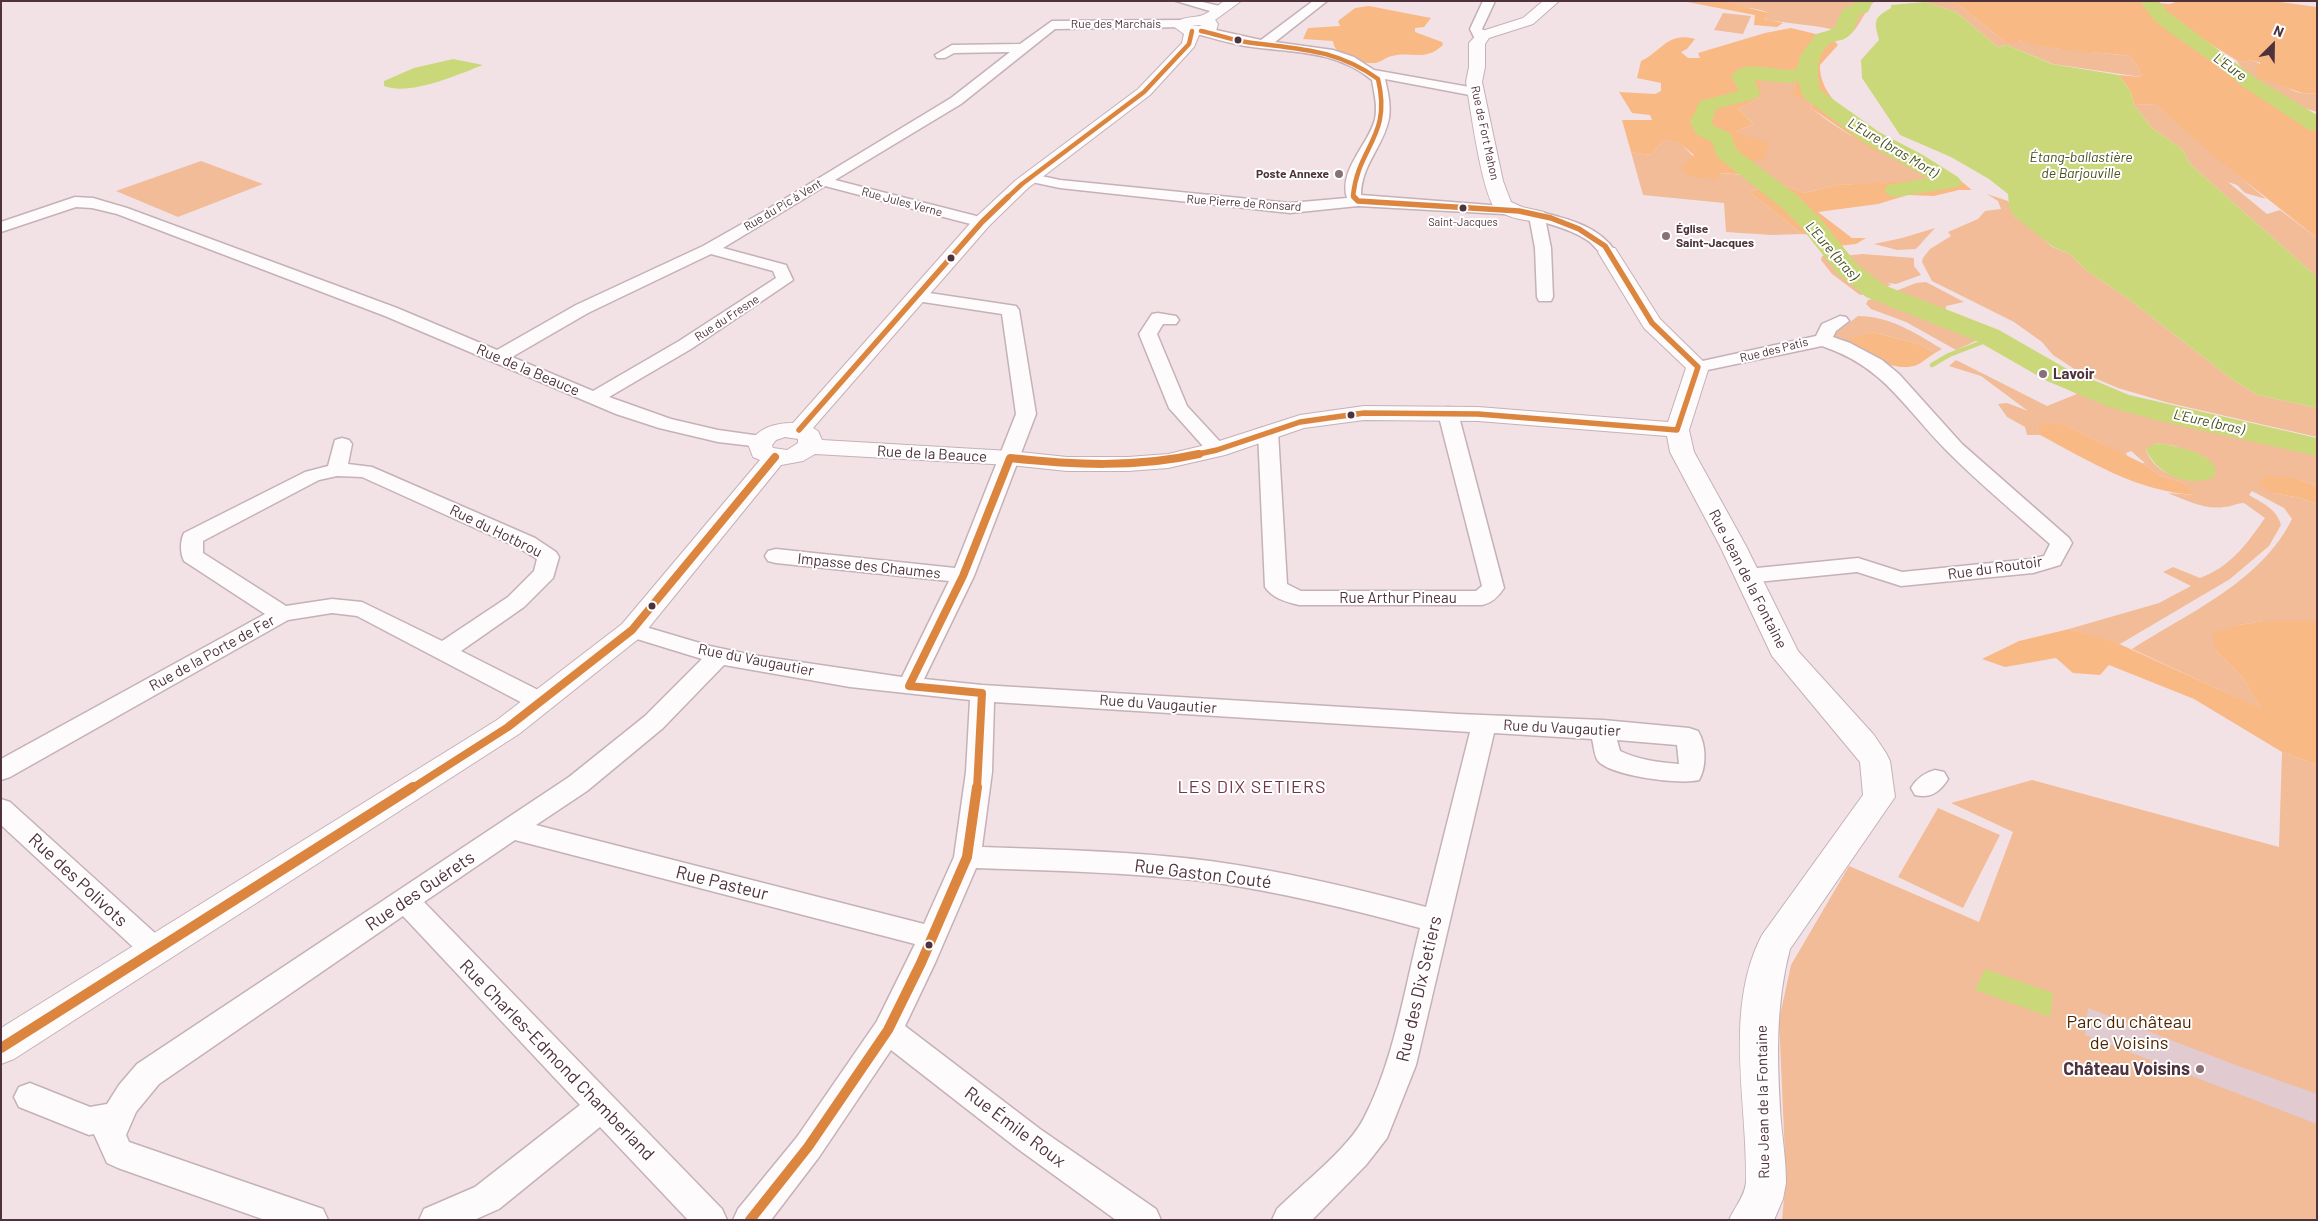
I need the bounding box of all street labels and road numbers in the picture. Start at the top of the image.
street label: Rue des Marchais [1071,17,1161,31]
street label: Rue de Fort Mahon [1468,84,1502,182]
street label: Rue du Pic à Vent [741,176,825,234]
street label: Rue Jules Verne [860,184,944,220]
street label: Rue Pierre de Ronsard [1186,192,1302,214]
street label: Rue du Fresne [692,292,762,344]
street label: Rue des Patis [1738,335,1810,365]
street label: Rue de la Beauce [474,340,582,400]
street label: Rue de la Beauce [876,442,988,466]
street label: Rue du Hotbrou [447,501,545,561]
street label: Rue Jean de la Fontaine [1705,506,1791,652]
street label: Impasse des Chaumes [796,550,942,582]
street label: Rue du Routoir [1946,552,2044,584]
street label: Rue Arthur Pineau [1339,589,1457,607]
street label: Rue de la Porte de Fer [146,611,278,695]
street label: Rue du Vaugautier [696,640,816,680]
street label: Rue du Vaugautier [1099,691,1217,717]
street label: Rue du Vaugautier [1503,716,1621,740]
street label: Rue des Polivots [24,829,132,931]
street label: Rue des Guérets [361,847,479,935]
street label: Rue Gaston Couté [1133,855,1273,893]
street label: Rue Pasteur [674,861,770,905]
street label: Rue des Dix Setiers [1392,914,1446,1064]
street label: Rue Charles-Edmond Chamberland [455,955,659,1165]
street label: Rue Jean de la Fontaine [1753,1025,1773,1179]
street label: Rue Émile Roux [960,1082,1070,1172]

